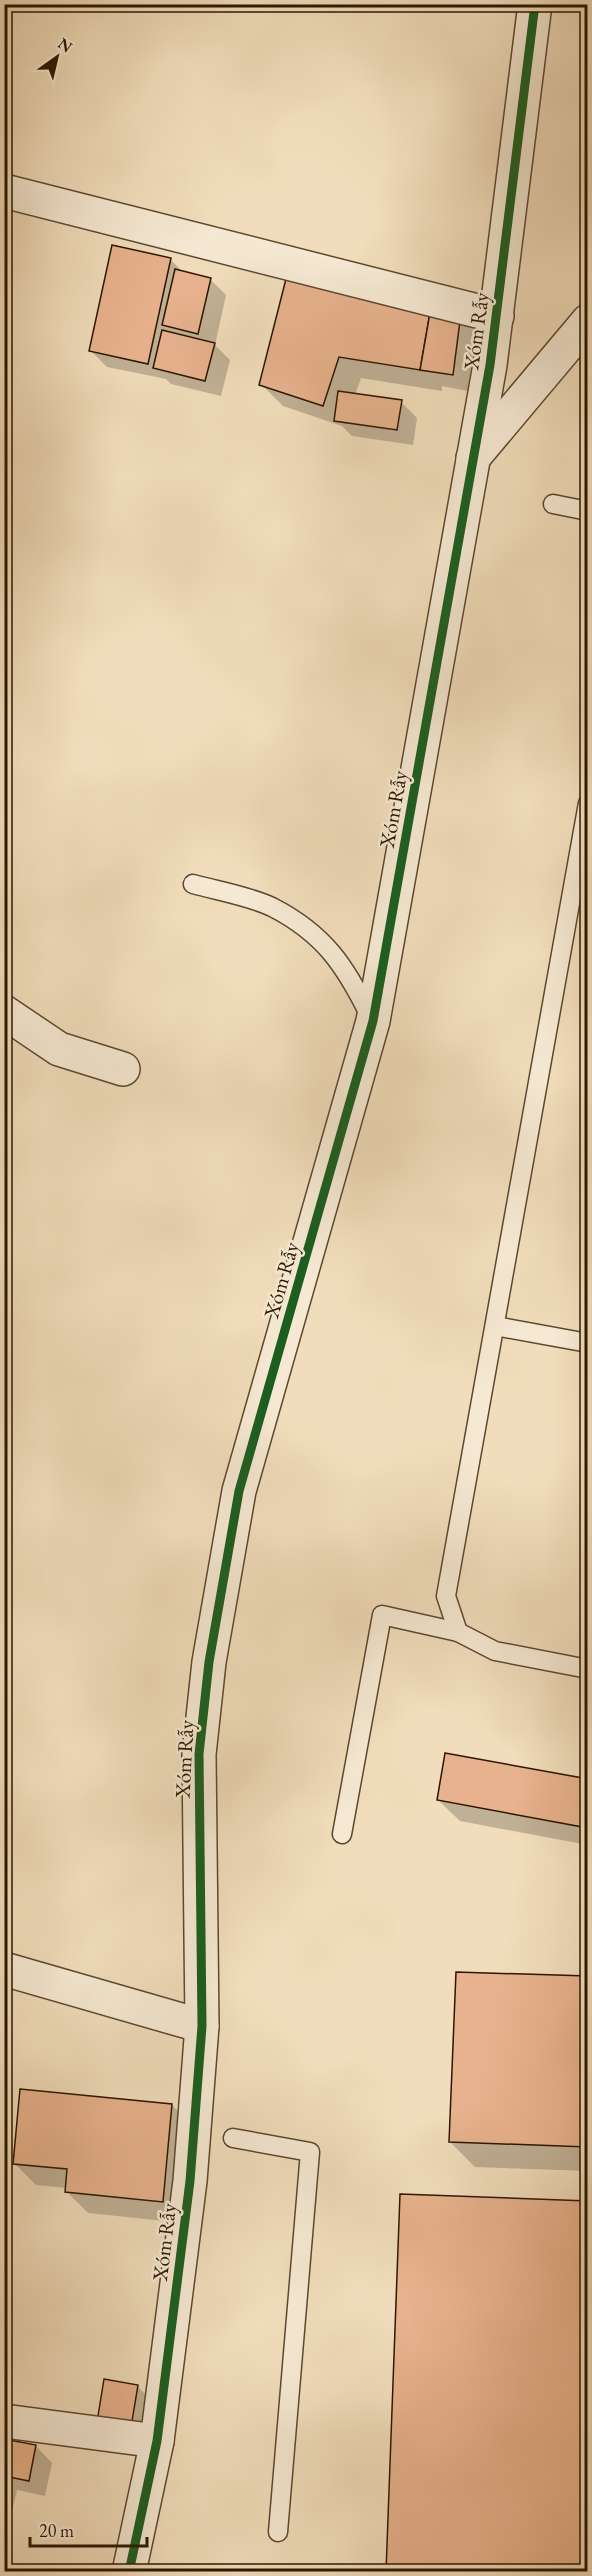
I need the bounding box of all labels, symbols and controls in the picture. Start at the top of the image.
north arrow [27,27,87,87]
text: N [54,33,76,57]
street label: Xóm Rẫy [457,290,495,373]
street label: Xóm Rẫy [373,767,413,851]
street label: Xóm Rẫy [257,1238,305,1322]
street label: Xóm Rẫy [168,1718,200,1800]
street label: Xóm Rẫy [146,2201,182,2283]
scale bar [30,2510,147,2548]
text: 20 m [39,2519,74,2542]

